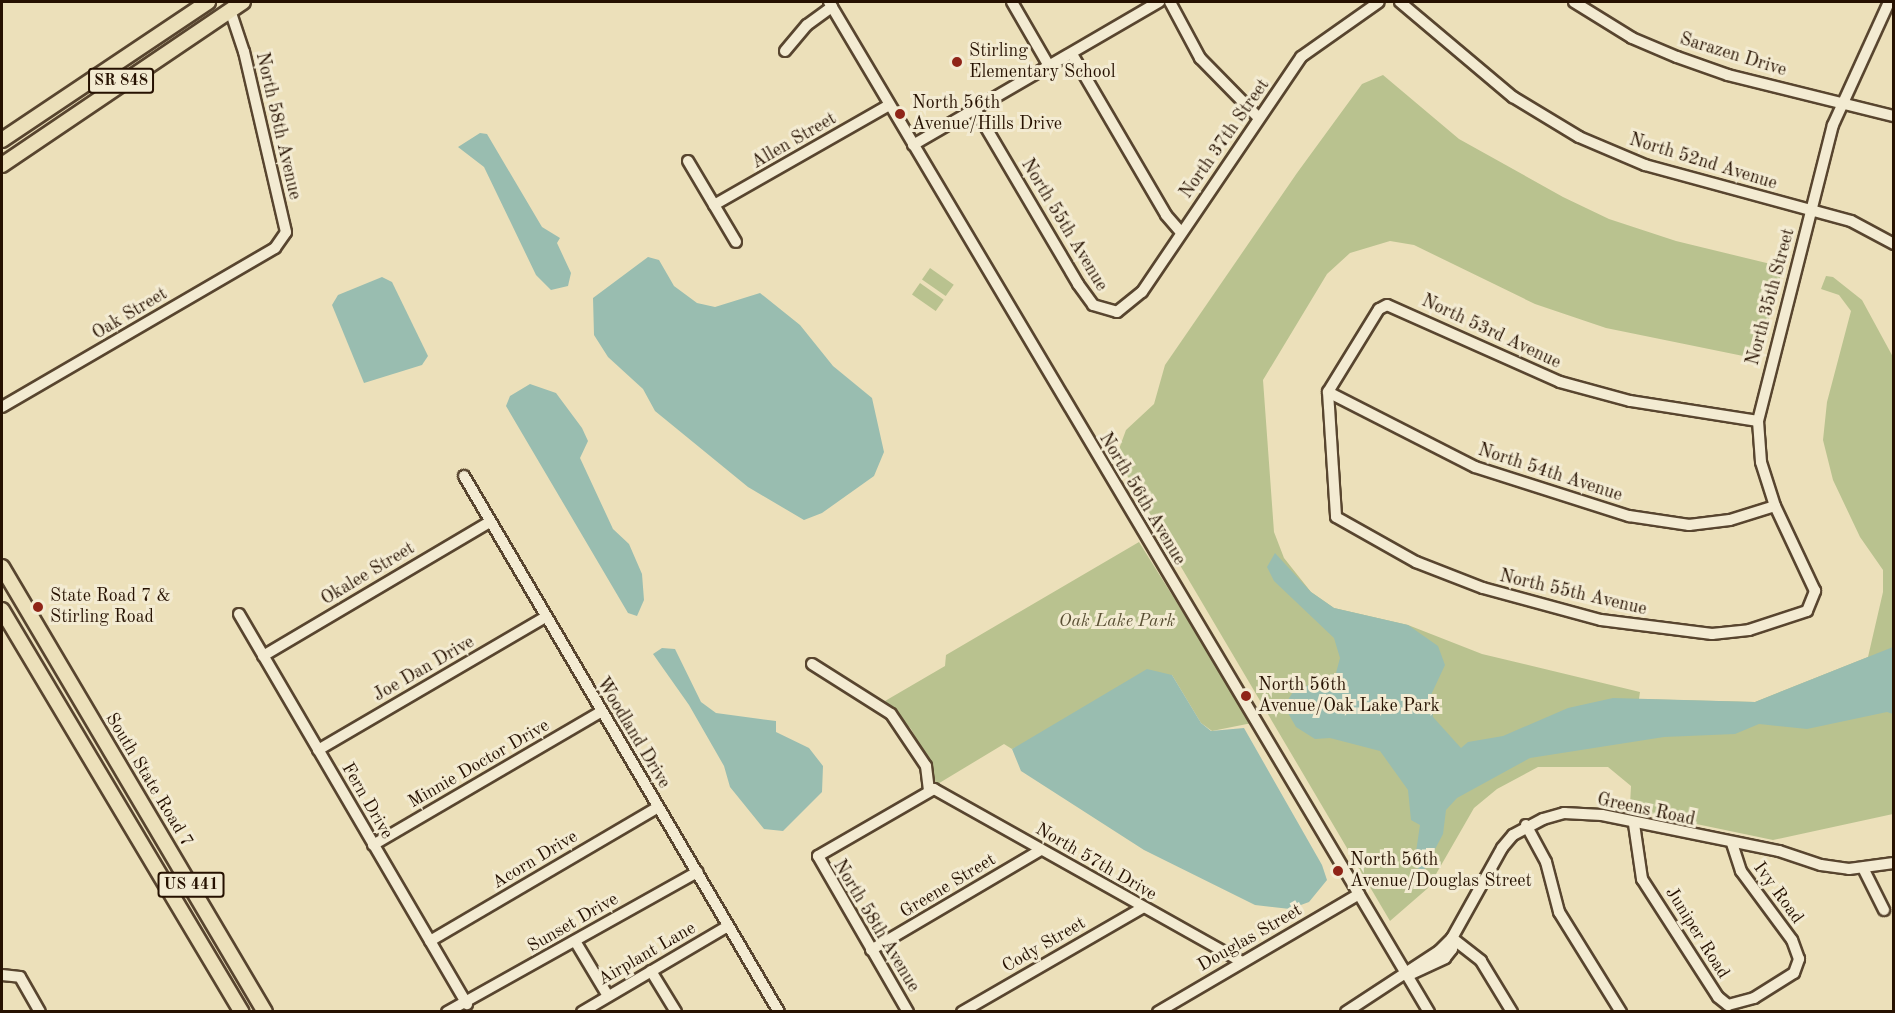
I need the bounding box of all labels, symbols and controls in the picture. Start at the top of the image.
street label: Sarazen Drive [1677,29,1789,81]
place label: Stirling Elementary School [969,41,1116,84]
street label: North 58th Avenue [251,50,305,202]
marker: Stirling Elementary School [950,55,964,69]
road number: SR 848 [88,68,154,94]
street label: North 37th Street [1176,75,1274,203]
place label: North 56th Avenue/Hills Drive [912,93,1062,136]
marker: North 56th Avenue/Hills Drive [893,107,907,121]
street label: Allen Street [748,108,840,174]
street label: North 52nd Avenue [1626,129,1780,195]
street label: North 55th Avenue [1016,155,1112,295]
street label: North 35th Street [1742,226,1800,368]
street label: Oak Street [89,283,171,345]
street label: North 53rd Avenue [1418,290,1564,374]
street label: North 56th Avenue [1094,429,1190,569]
street label: North 54th Avenue [1475,439,1625,507]
street label: Okalee Street [317,538,419,610]
street label: North 55th Avenue [1497,566,1649,620]
place label: State Road 7 & Stirling Road [50,586,171,628]
marker: State Road 7 & Stirling Road [31,600,45,614]
park label: Oak Lake Park [1059,610,1175,632]
street label: Joe Dan Drive [370,631,478,707]
street label: Woodland Drive [591,673,675,793]
place label: North 56th Avenue/Oak Lake Park [1258,675,1440,718]
marker: North 56th Avenue/Oak Lake Park [1239,689,1253,703]
street label: South State Road 7 [100,709,198,851]
street label: Minnie Doctor Drive [405,715,553,813]
street label: Fern Drive [337,759,397,843]
street label: Greens Road [1595,789,1697,831]
street label: North 57th Drive [1031,819,1161,905]
street label: Acorn Drive [488,826,582,894]
street label: Greene Street [896,849,1000,923]
place label: North 56th Avenue/Douglas Street [1350,850,1532,892]
street label: North 58th Avenue [828,856,924,996]
street label: Ivy Road [1748,858,1808,928]
marker: North 56th Avenue/Douglas Street [1331,864,1345,878]
road number: US 441 [156,872,225,898]
street label: Juniper Road [1660,883,1734,983]
street label: Sunset Drive [524,888,622,958]
street label: Douglas Street [1194,899,1306,977]
street label: Cody Street [998,912,1090,978]
street label: Airplant Lane [594,917,700,991]

